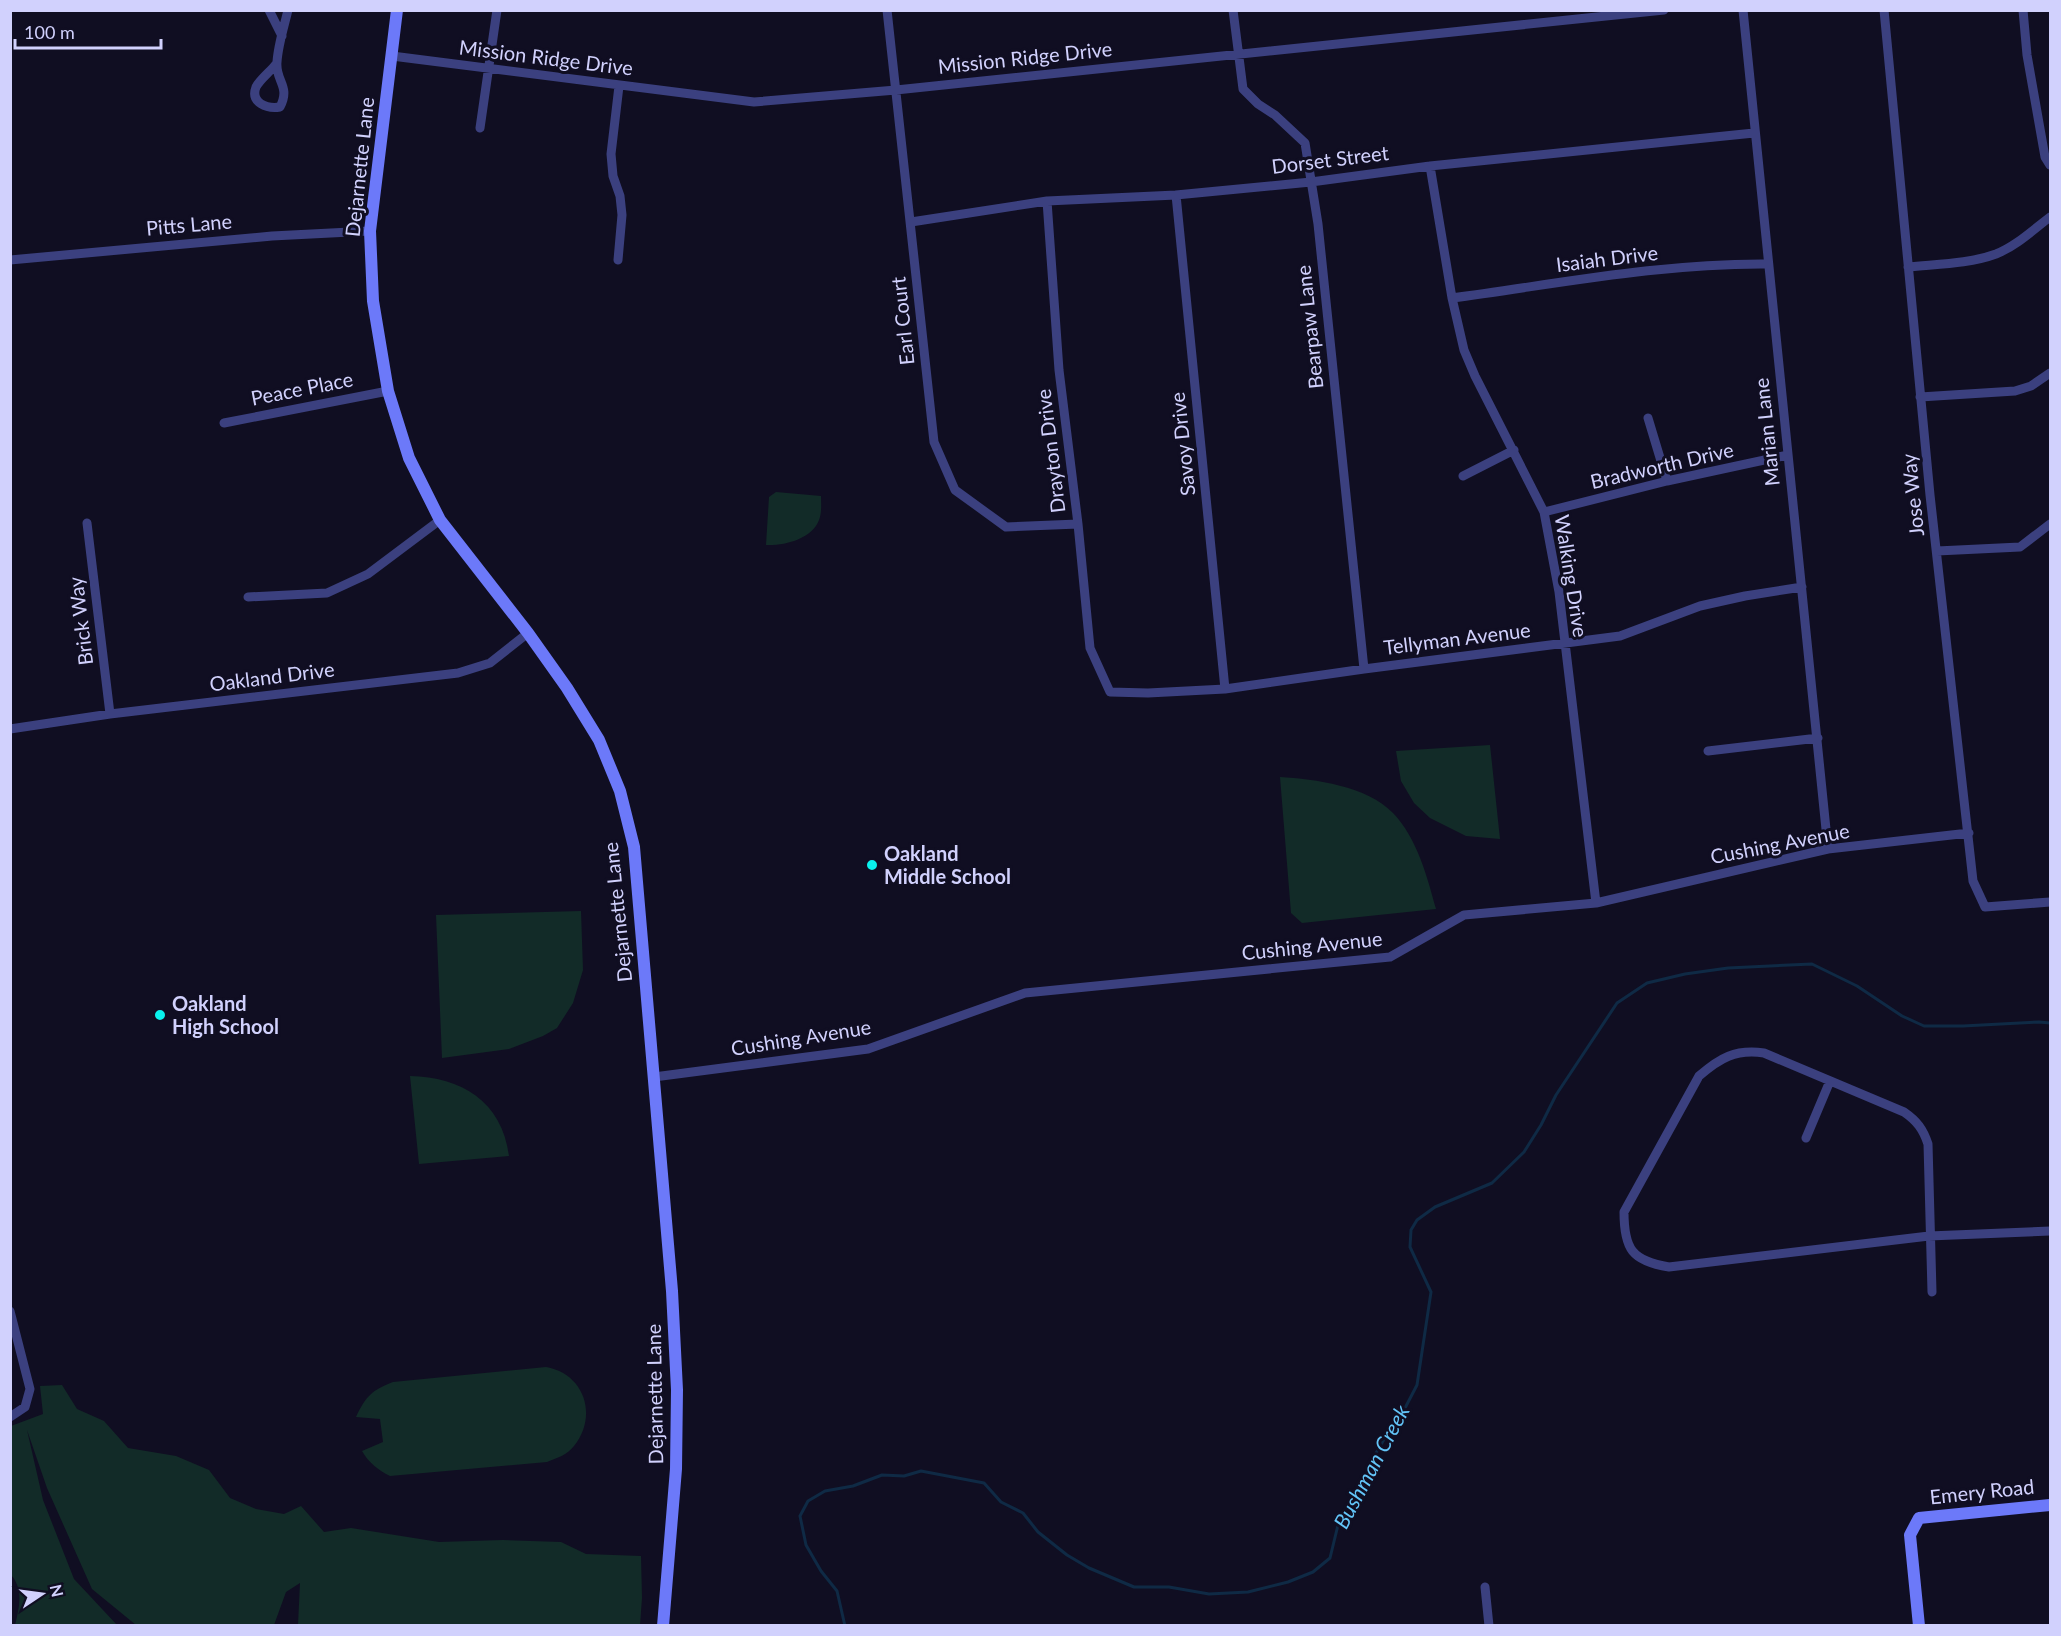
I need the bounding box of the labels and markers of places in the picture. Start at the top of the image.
place label: Oakland Middle School [884,841,1011,888]
marker: Oakland Middle School [865,858,879,872]
place label: Oakland High School [172,991,279,1038]
marker: Oakland High School [153,1008,167,1022]

